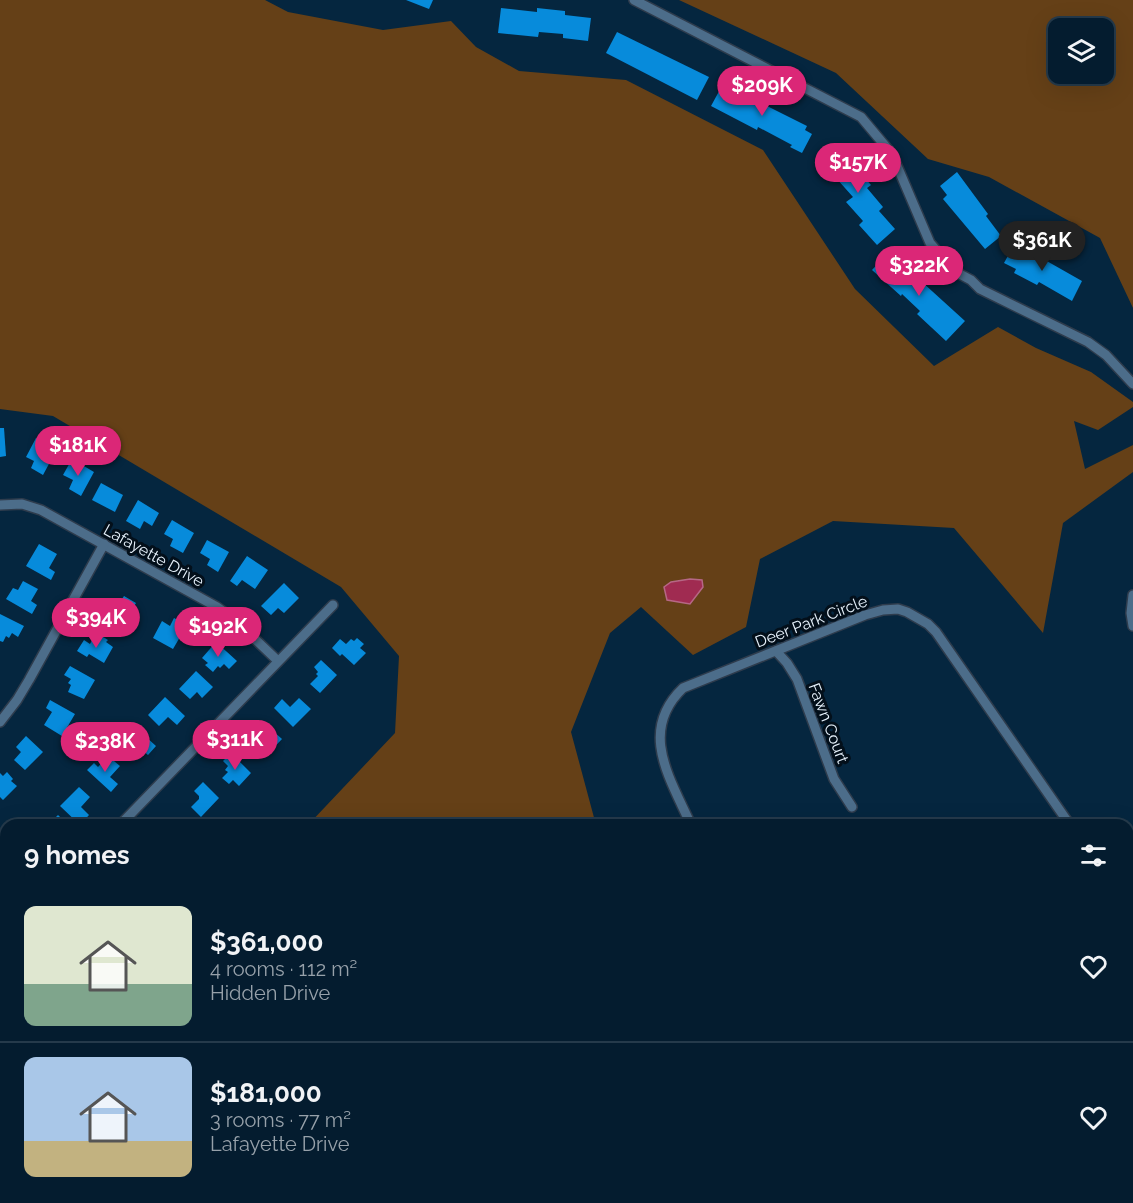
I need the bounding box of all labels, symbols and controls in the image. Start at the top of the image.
map controls [1048,18,1114,84]
button: layers [1048,18,1114,84]
pin: $209K [720,66,804,117]
text: $209K [731,73,793,97]
pin: $157K [816,143,900,194]
text: $157K [829,150,887,174]
pin: $361K [1000,221,1084,272]
text: $361K [1012,228,1072,252]
pin: $322K [877,246,961,297]
text: $322K [889,253,949,277]
pin: $181K [36,426,120,477]
text: $181K [49,433,107,457]
street label: Lafayette Drive [100,520,207,591]
street label: Deer Park Circle [752,591,870,652]
pin: $394K [54,598,138,649]
text: $394K [66,605,126,629]
pin: $192K [176,607,260,658]
text: $192K [189,614,248,638]
street label: Fawn Court [805,680,853,766]
pin: $311K [193,720,277,771]
pin: $238K [63,722,147,773]
text: $311K [207,727,263,751]
text: $238K [75,729,135,753]
icon: filters [1077,839,1110,872]
text: 9 homes [24,840,130,870]
text: $361,000 [210,927,323,957]
icon: home [72,930,144,1002]
icon: heart [1077,950,1110,983]
text: 4 rooms · 112 m² [210,957,357,981]
text: Hidden Drive [210,981,330,1005]
text: $181,000 [210,1078,322,1108]
icon: home [72,1081,144,1153]
icon: heart [1077,1101,1110,1134]
text: 3 rooms · 77 m² [210,1108,351,1132]
text: Lafayette Drive [210,1132,350,1156]

